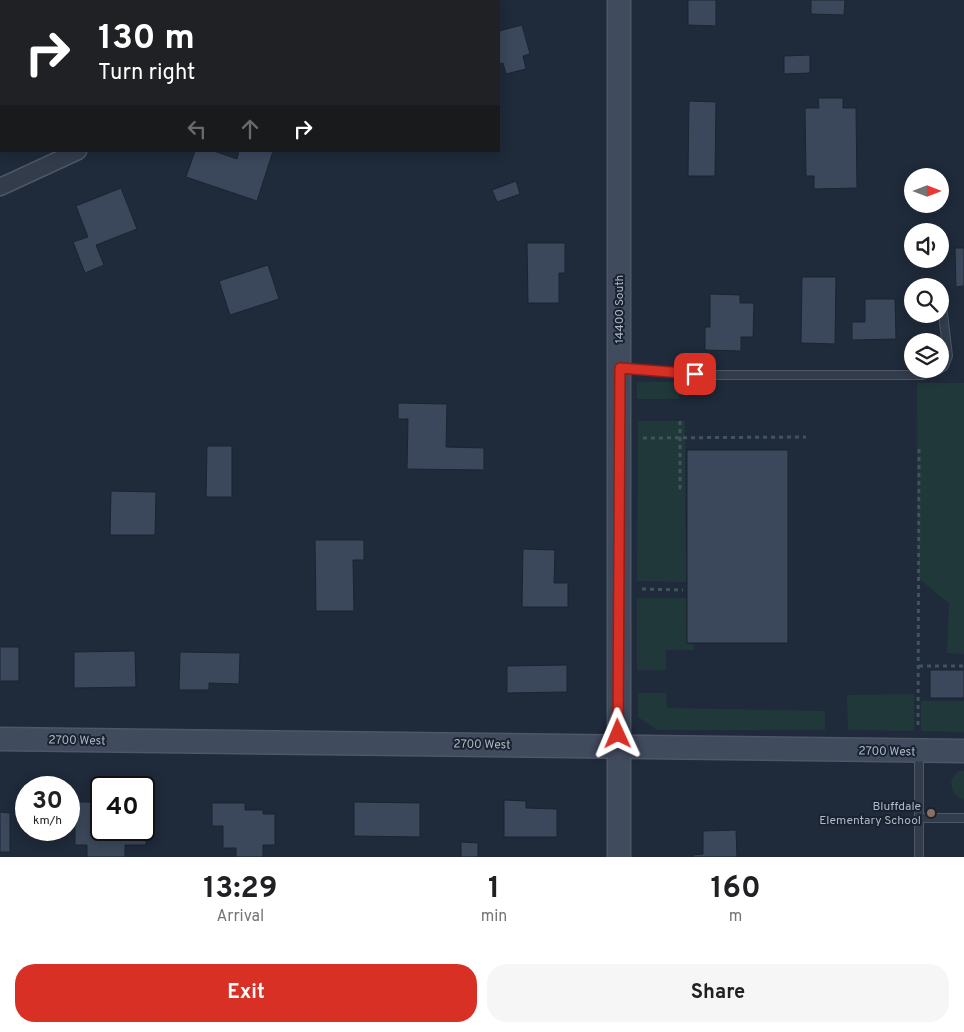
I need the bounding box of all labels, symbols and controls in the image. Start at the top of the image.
text: 130 m [98,17,195,61]
icon: right [15,20,80,85]
text: Turn right [98,60,195,87]
icon: left [183,115,211,143]
icon: ahead [236,115,264,143]
icon: right [289,115,317,143]
north arrow [904,168,949,212]
map controls [904,168,949,378]
button: sound [904,223,949,268]
street label: 14400 South [612,275,628,343]
button: search [904,278,949,323]
button: layers [904,333,949,378]
pin [674,353,716,395]
icon: arrive [681,360,709,388]
position arrow [591,707,643,759]
street label: 2700 West [48,733,106,749]
street label: 2700 West [453,737,511,753]
street label: 2700 West [858,744,916,760]
speed limit sign: 40 [90,776,155,841]
text: 30 [32,786,63,818]
place label: Bluffdale Elementary School [819,799,921,829]
marker: Bluffdale Elementary School [925,807,937,819]
text: km/h [33,813,62,829]
text: 13:29 [203,871,277,908]
text: 1 [488,871,500,908]
text: 160 [711,871,761,908]
text: Arrival [216,907,264,927]
text: min [481,907,507,927]
text: m [729,907,742,927]
button: Exit [15,964,477,1022]
button: Share [487,964,949,1022]

